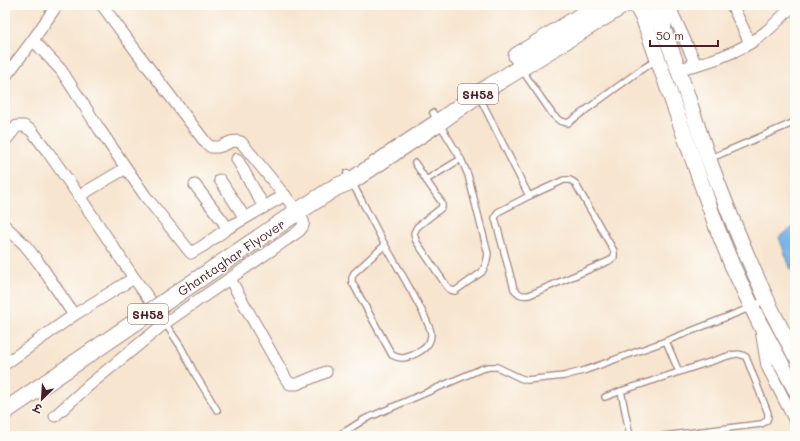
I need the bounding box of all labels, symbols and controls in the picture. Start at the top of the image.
scale bar [650,22,718,48]
text: 50 m [656,27,684,43]
road number: SH58 [458,84,498,104]
street label: Ghantaghar Flyover [174,215,288,299]
road number: SH58 [128,304,168,324]
north arrow [22,379,62,419]
text: उ [30,399,45,417]

